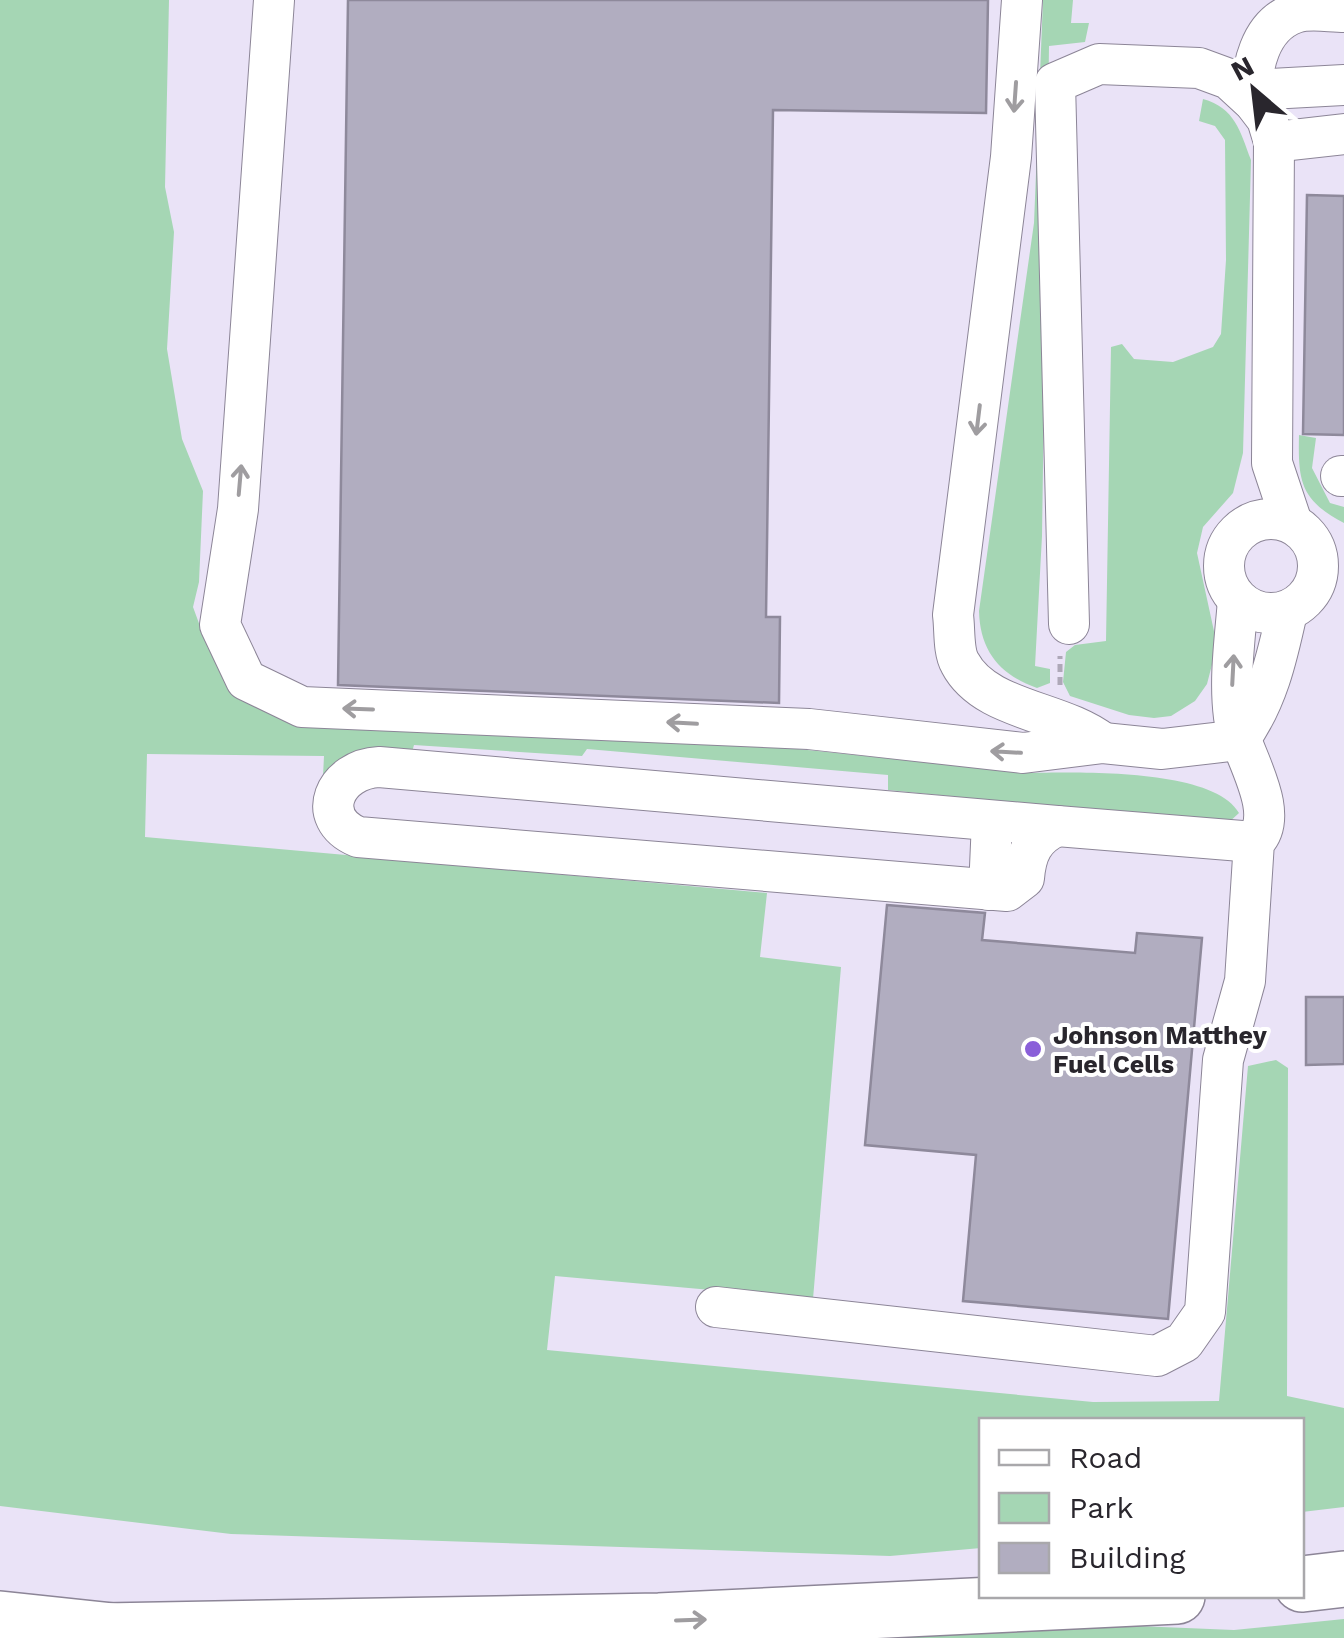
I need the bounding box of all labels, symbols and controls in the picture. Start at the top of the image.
north arrow [1204,40,1304,140]
text: N [1226,49,1259,88]
one-way arrow [1006,81,1025,113]
one-way arrow [968,403,987,436]
one-way arrow [231,464,250,496]
one-way arrow [1223,654,1242,687]
one-way arrow [342,699,374,718]
one-way arrow [667,713,699,732]
one-way arrow [990,742,1022,761]
place label: Johnson Matthey Fuel Cells [1053,1021,1268,1079]
marker: Johnson Matthey Fuel Cells [1022,1038,1044,1060]
legend [979,1418,1304,1598]
text: Road [1069,1440,1142,1475]
text: Park [1069,1490,1134,1525]
text: Building [1069,1540,1186,1575]
one-way arrow [675,1610,707,1629]

